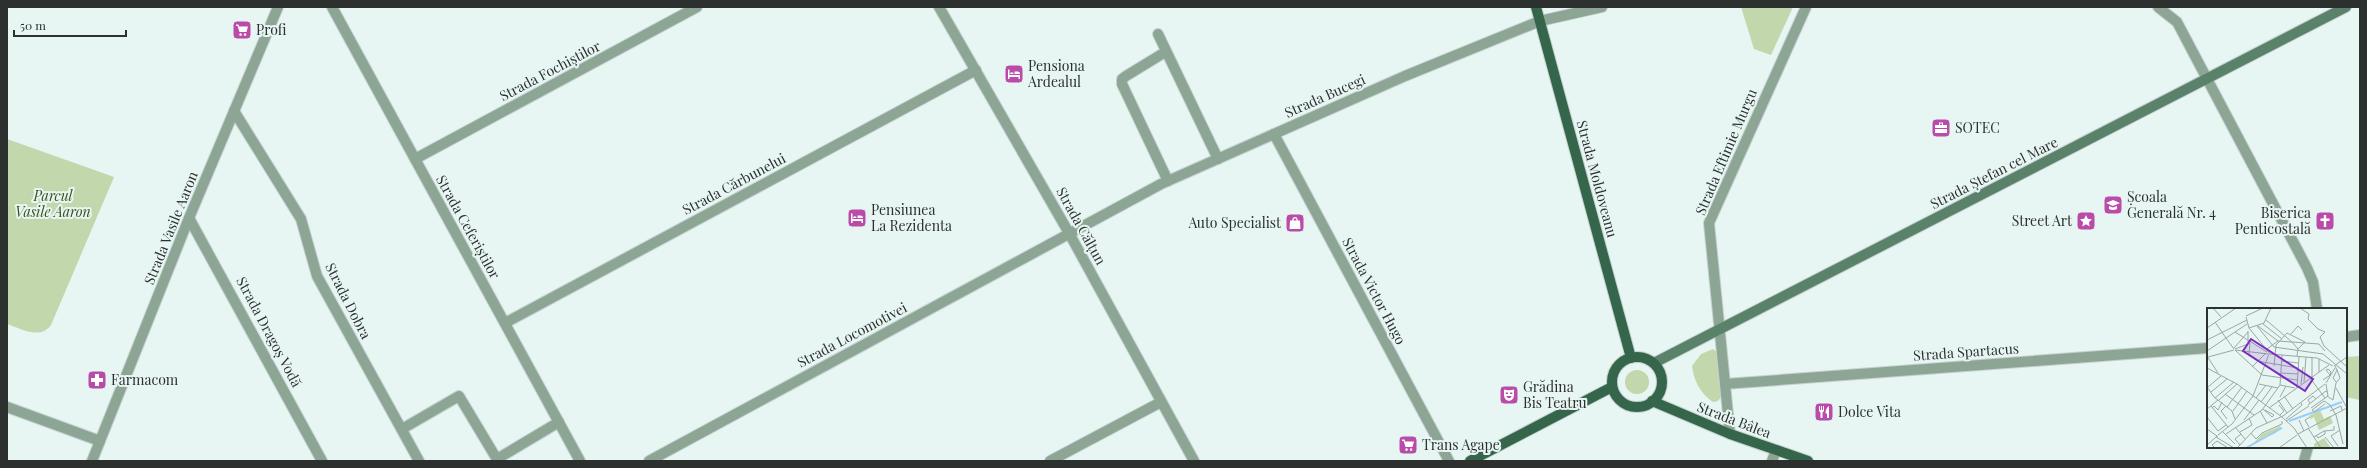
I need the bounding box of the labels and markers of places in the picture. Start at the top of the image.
supermarket icon: Profi [231,19,253,41]
place label: Profi [256,20,287,39]
place label: Pensiona Ardealul [1027,56,1085,91]
hotel icon: Pensiona Ardealul [1003,63,1025,85]
office icon: SOTEC [1930,117,1952,139]
place label: SOTEC [1955,118,2000,137]
place label: Școala Generală Nr. 4 [2127,187,2216,222]
school or university icon: Școala Generală Nr. 4 [2102,194,2124,216]
place label: Pensiunea La Rezidenta [871,200,952,235]
place label: Biserica Penticostală [2235,203,2311,238]
hotel icon: Pensiunea La Rezidenta [846,207,868,229]
place icon: Street Art [2075,210,2097,232]
church icon: Biserica Penticostală [2314,210,2336,232]
place label: Street Art [2012,211,2073,230]
shop icon: Auto Specialist [1284,212,1306,234]
place label: Auto Specialist [1187,213,1282,232]
pharmacy icon: Farmacom [86,369,108,391]
place label: Farmacom [111,370,179,389]
place label: Grădina Bis Teatru [1523,377,1587,412]
theatre icon: Grădina Bis Teatru [1498,384,1520,406]
restaurant icon: Dolce Vita [1813,401,1835,423]
place label: Dolce Vita [1838,402,1901,421]
supermarket icon: Trans Agape [1397,434,1419,456]
place label: Trans Agape [1422,435,1500,454]

